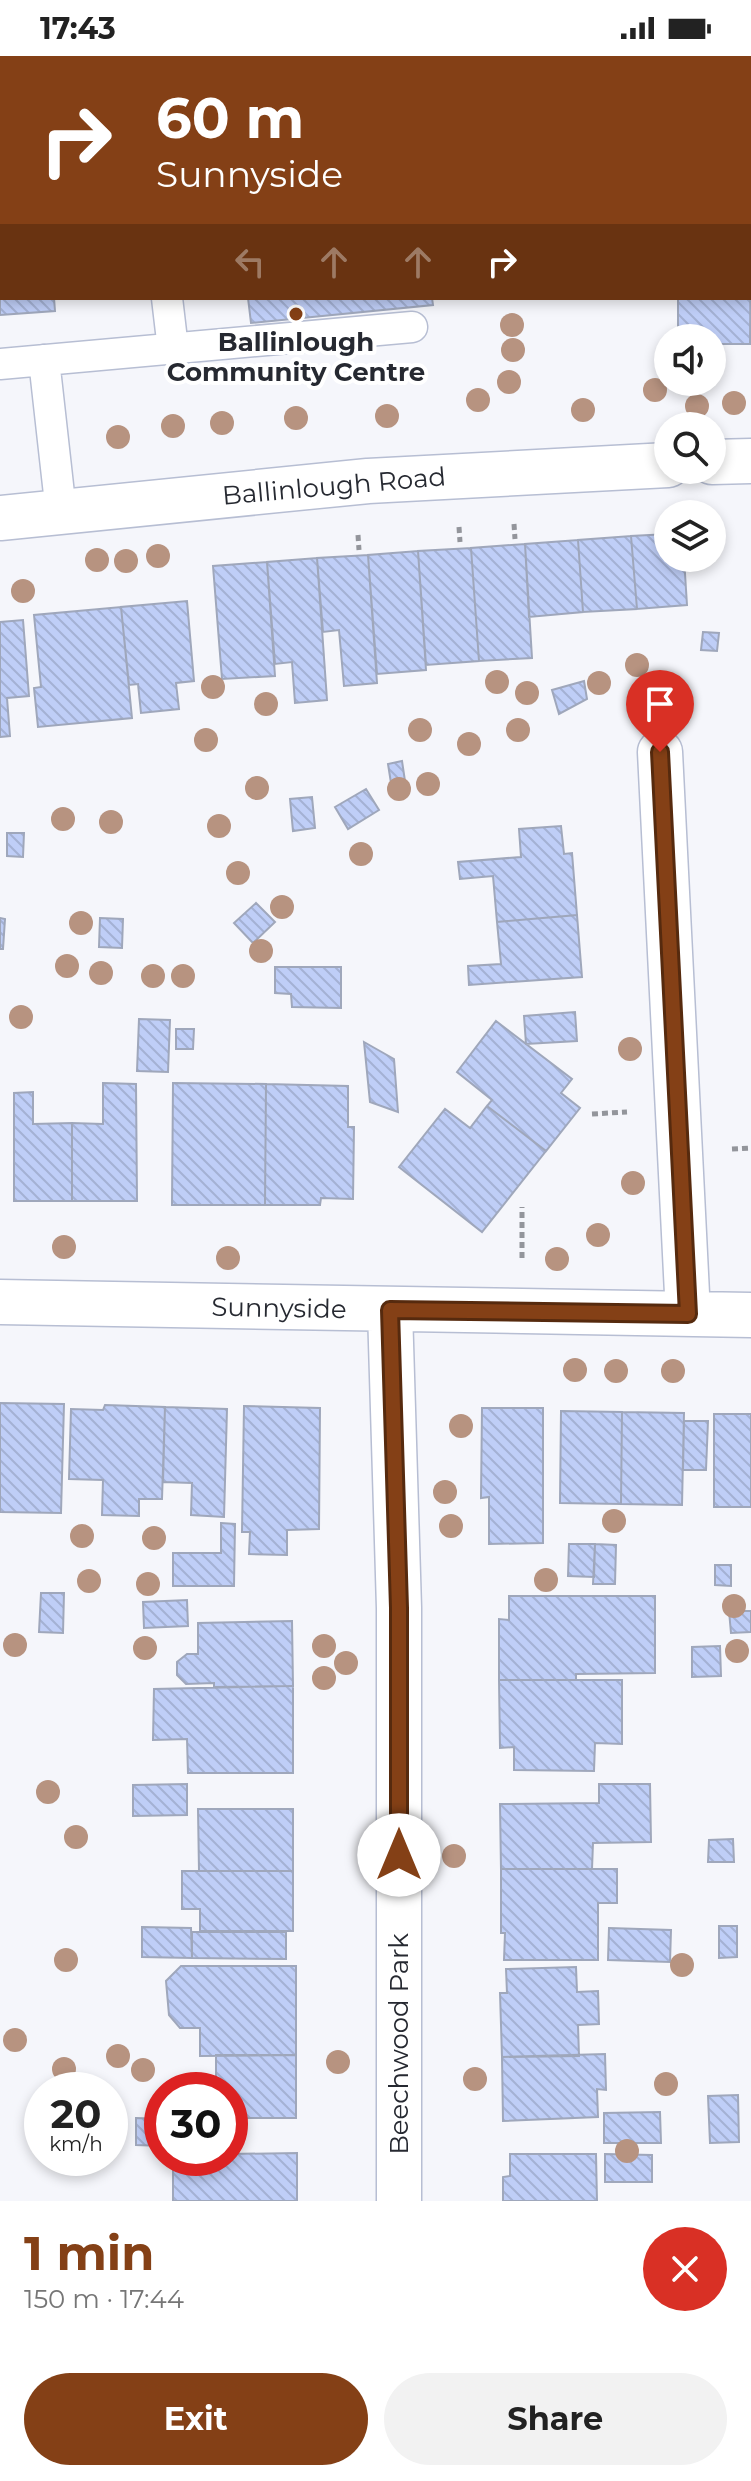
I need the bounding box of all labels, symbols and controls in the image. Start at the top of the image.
text: 17:43 [40,10,116,47]
text: 60 m [156,84,304,152]
icon: right [24,88,128,192]
text: Sunnyside [156,152,343,196]
icon: left [228,240,272,284]
icon: ahead [312,240,356,284]
icon: ahead [396,240,440,284]
icon: right [480,240,524,284]
marker: Ballinlough Community Centre [287,305,305,323]
map controls [654,324,726,572]
button: sound [654,324,726,396]
place label: Ballinlough Community Centre [167,326,425,388]
button: search [654,412,726,484]
street label: Ballinlough Road [221,460,447,512]
button: layers [654,500,726,572]
pin [626,670,694,752]
icon: arrive [638,682,682,726]
street label: Sunnyside [211,1291,347,1325]
position arrow [357,1813,441,1897]
street label: Beechwood Park [383,1933,415,2155]
speed limit sign: 30 [144,2072,248,2176]
text: 20 [51,2089,101,2138]
text: km/h [49,2132,103,2156]
text: 1 min [24,2224,154,2282]
button: close [643,2227,727,2311]
text: 150 m · 17:44 [24,2283,184,2315]
button: Exit [24,2373,368,2465]
button: Share [384,2373,727,2465]

